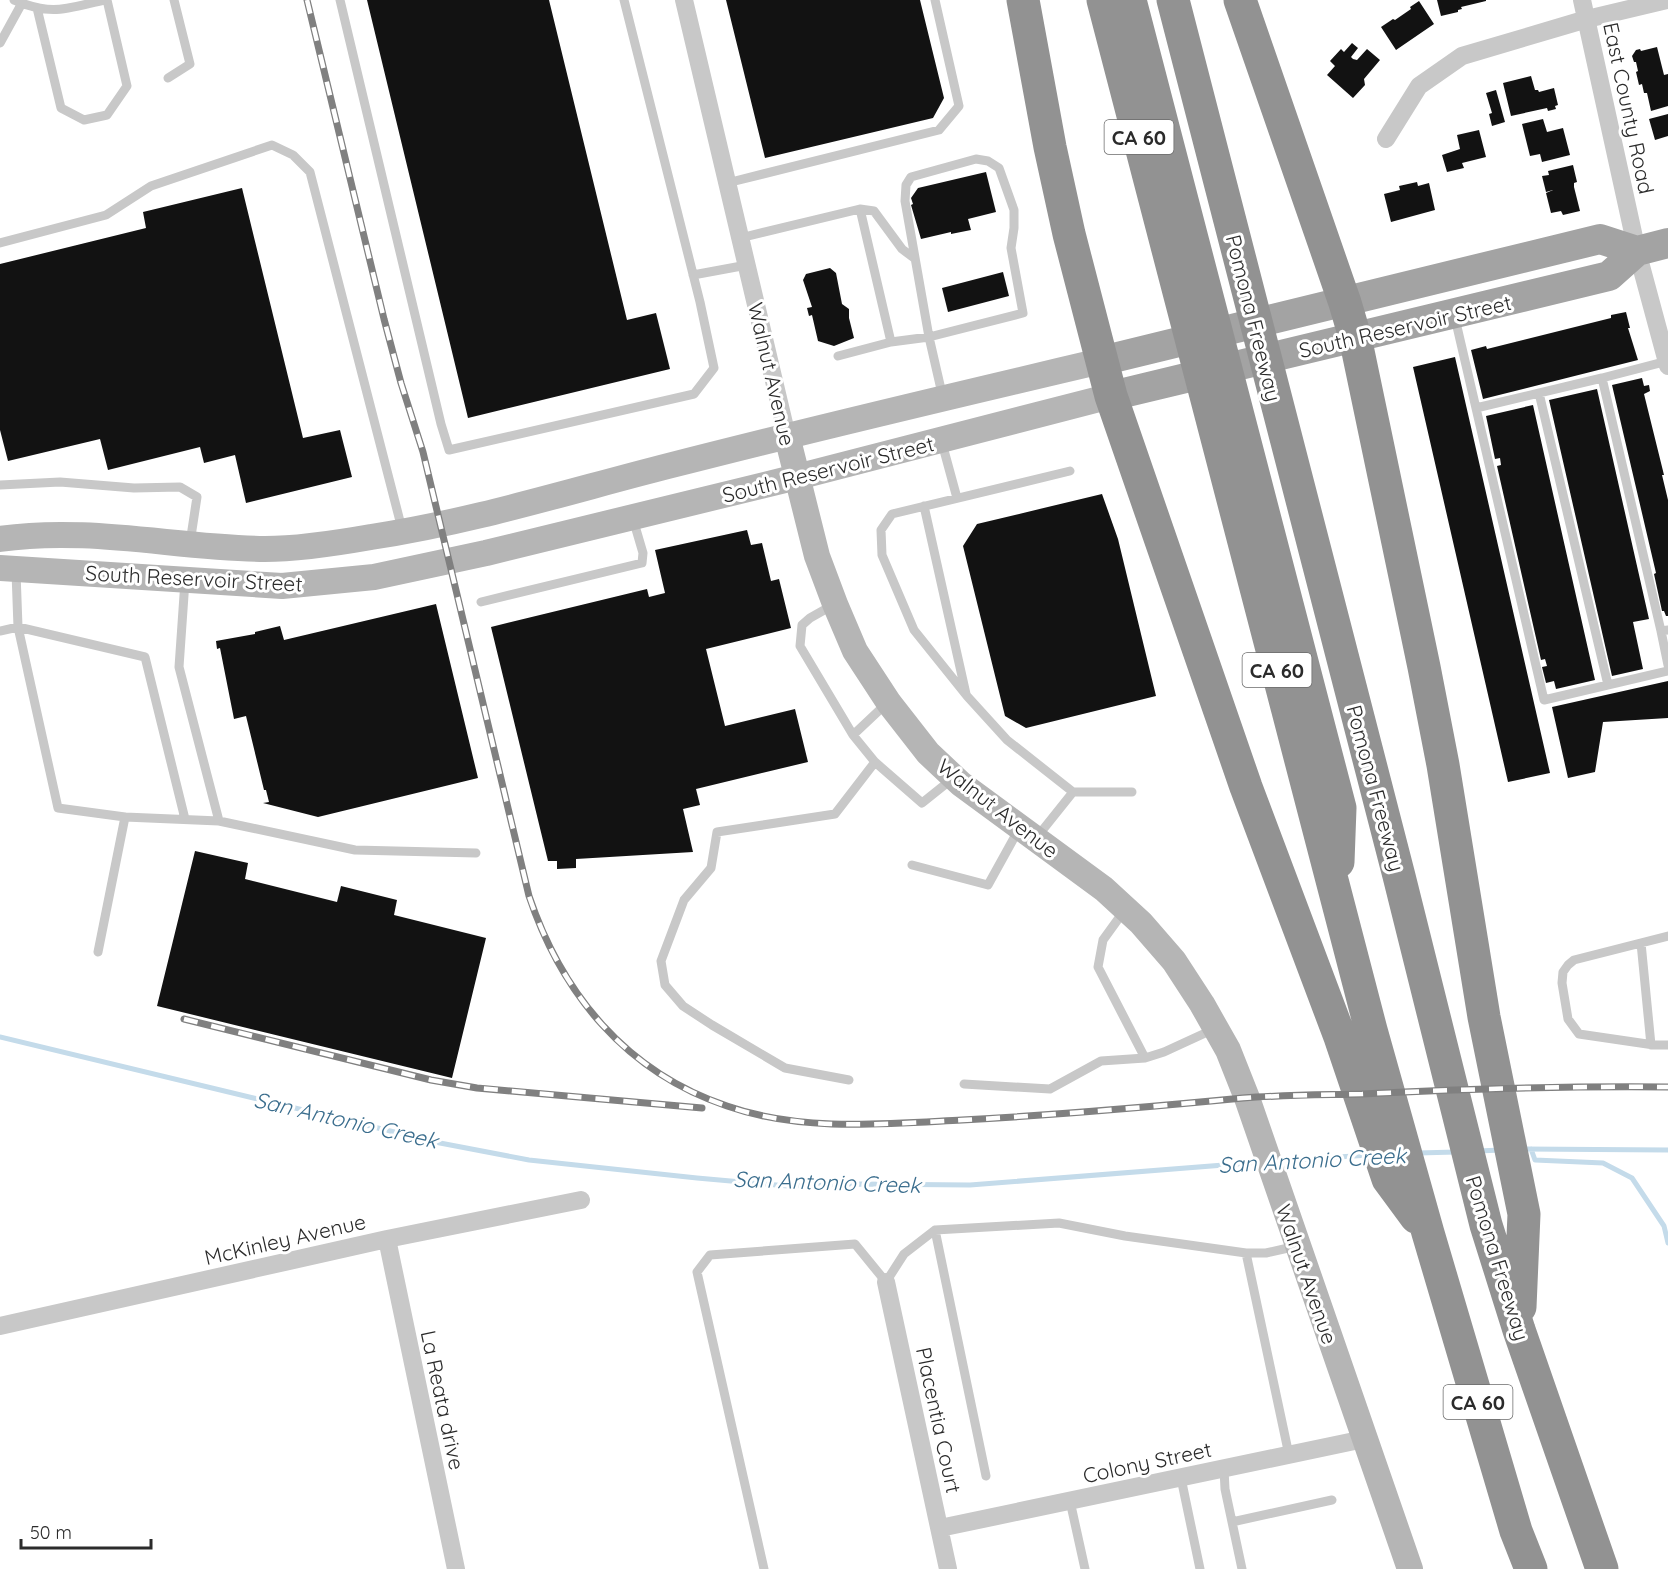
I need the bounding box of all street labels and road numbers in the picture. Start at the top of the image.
street label: East County Road [1598,20,1660,196]
road number: CA 60 [1104,120,1174,154]
street label: Pomona Freeway [1221,232,1287,404]
street label: South Reservoir Street [1296,289,1514,363]
street label: Walnut Avenue [743,300,801,448]
street label: South Reservoir Street [719,430,937,508]
street label: South Reservoir Street [85,559,303,597]
road number: CA 60 [1242,653,1312,687]
street label: Pomona Freeway [1341,702,1411,874]
street label: Walnut Avenue [932,753,1064,863]
street label: Pomona Freeway [1461,1172,1535,1344]
street label: Walnut Avenue [1271,1201,1343,1347]
street label: McKinley Avenue [202,1208,368,1270]
street label: La Reata drive [416,1328,470,1472]
street label: Placentia Court [911,1345,967,1495]
road number: CA 60 [1444,1385,1512,1419]
street label: Colony Street [1080,1436,1214,1488]

